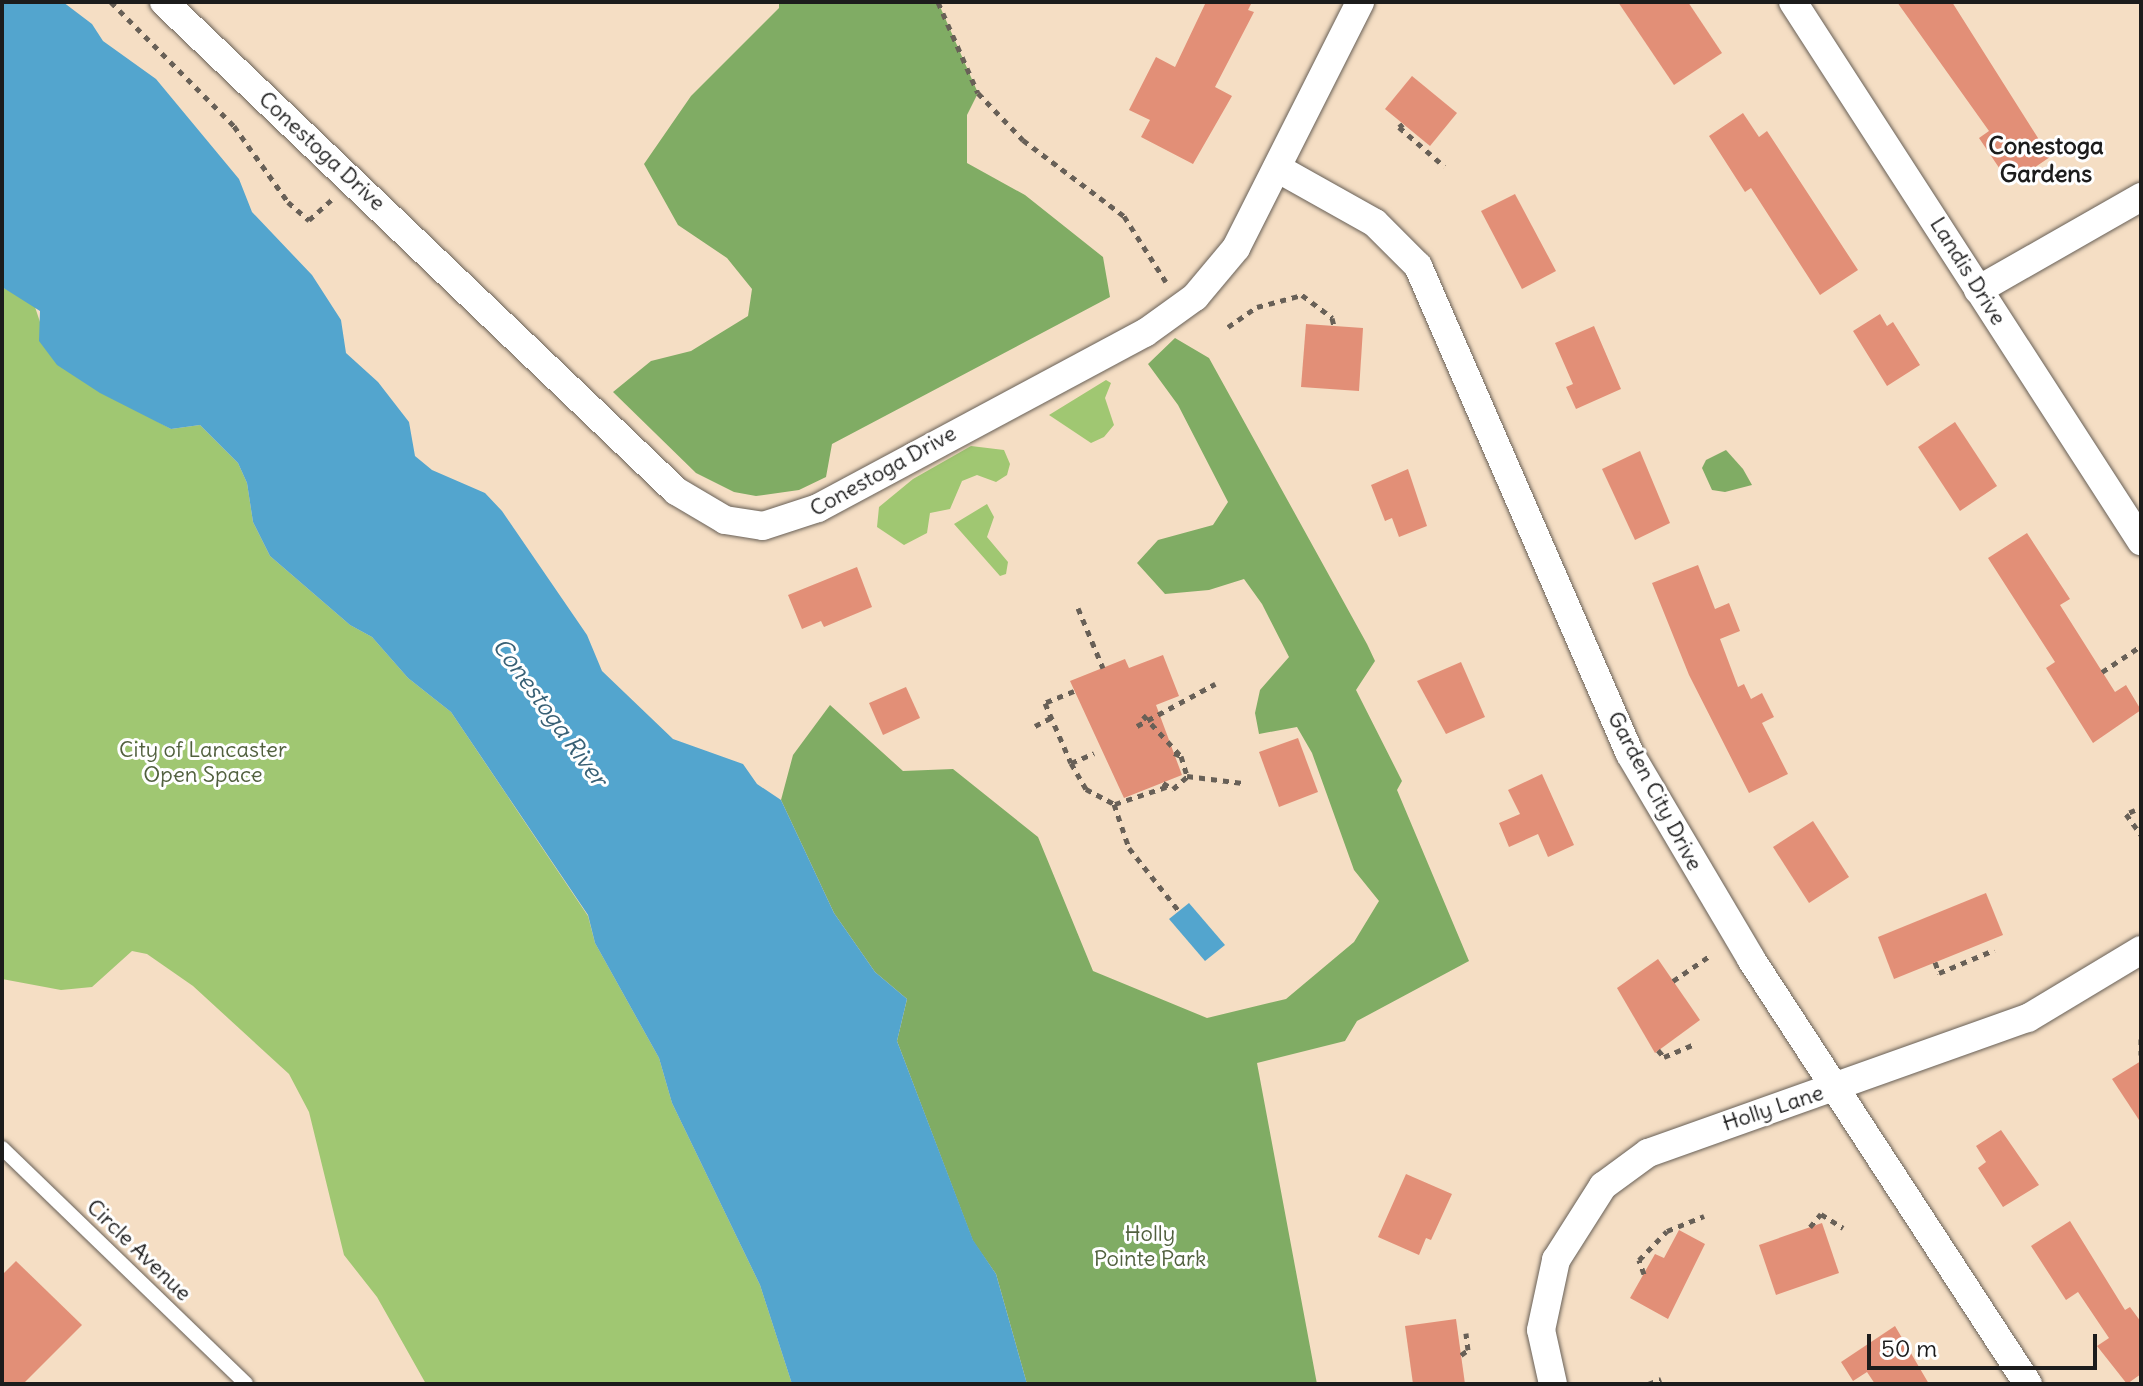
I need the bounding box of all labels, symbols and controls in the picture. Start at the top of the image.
street label: Conestoga Drive [253,86,391,216]
district label: Conestoga Gardens [1988,132,2104,188]
street label: Landis Drive [1924,212,2012,330]
street label: Conestoga Drive [805,420,961,522]
water label: Conestoga River [487,632,613,792]
street label: Garden City Drive [1602,707,1708,875]
park label: City of Lancaster Open Space [119,736,287,788]
street label: Holly Lane [1719,1079,1827,1137]
street label: Circle Avenue [81,1194,197,1306]
park label: Holly Pointe Park [1094,1220,1206,1272]
scale bar [1871,1318,2101,1368]
text: 50 m [1881,1333,1937,1363]

